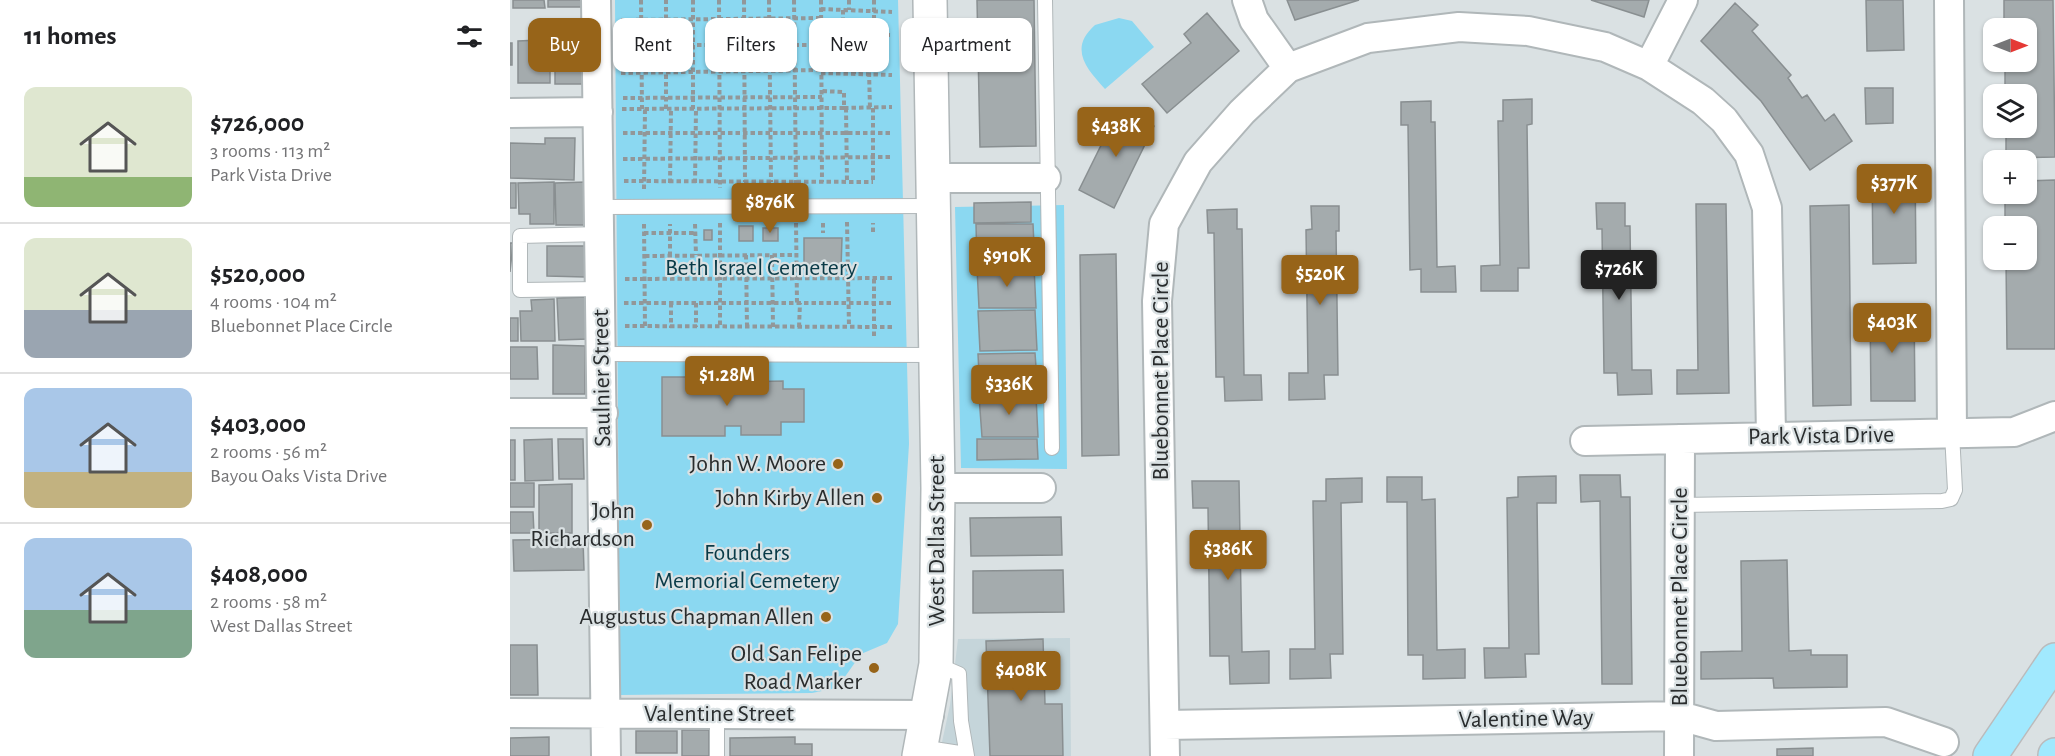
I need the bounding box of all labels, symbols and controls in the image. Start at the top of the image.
chip: Buy [528,18,601,72]
chip: Rent [613,18,693,72]
chip: Filters [705,18,797,72]
chip: New [809,18,889,72]
chip: Apartment [901,18,1032,72]
north arrow [1983,18,2037,72]
map controls [1983,18,2037,270]
icon: filters [453,20,486,53]
text: 11 homes [24,23,116,49]
button: layers [1983,84,2037,138]
pin: $438K [1074,107,1158,158]
text: $726,000 [210,110,304,136]
icon: home [72,111,144,183]
text: $438K [1091,116,1141,136]
text: 3 rooms · 113 m² [210,141,330,161]
button: + [1983,150,2037,204]
pin: $377K [1852,164,1936,215]
text: Park Vista Drive [210,165,332,185]
text: $377K [1871,173,1917,193]
pin: $876K [728,183,812,234]
text: $876K [746,192,794,212]
button: − [1983,216,2037,270]
pin: $910K [965,237,1049,288]
text: $910K [983,246,1031,266]
pin: $726K [1577,250,1661,301]
pin: $520K [1278,255,1362,306]
park label: Beth Israel Cemetery [665,256,857,280]
text: $726K [1595,259,1643,279]
text: $520,000 [210,261,305,287]
street label: Bluebonnet Place Circle [1149,261,1173,481]
icon: home [72,262,144,334]
text: $520K [1295,264,1345,284]
text: 4 rooms · 104 m² [210,292,337,312]
pin: $403K [1850,303,1934,354]
street label: Saulnier Street [589,309,615,447]
text: $403K [1867,312,1917,332]
text: Bluebonnet Place Circle [210,316,393,336]
pin: $1.28M [678,356,776,407]
text: $1.28M [699,365,755,385]
pin: $336K [967,365,1051,416]
text: $336K [985,374,1033,394]
text: $403,000 [210,411,306,437]
icon: home [72,412,144,484]
street label: Park Vista Drive [1748,423,1894,449]
text: 2 rooms · 56 m² [210,442,327,462]
place label: John W. Moore [689,452,826,476]
street label: West Dallas Street [925,455,949,626]
marker: John W. Moore [831,457,845,471]
text: Bayou Oaks Vista Drive [210,466,387,486]
place label: John Kirby Allen [716,486,865,510]
street label: Bluebonnet Place Circle [1668,487,1692,707]
marker: John Kirby Allen [870,491,884,505]
place label: John Richardson [530,499,635,551]
marker: John Richardson [640,518,654,532]
pin: $386K [1186,530,1270,581]
text: $386K [1204,539,1252,559]
park label: Founders Memorial Cemetery [655,541,839,593]
text: $408,000 [210,561,308,587]
icon: home [72,562,144,634]
text: 2 rooms · 58 m² [210,592,327,612]
place label: Augustus Chapman Allen [579,605,814,629]
marker: Augustus Chapman Allen [819,610,833,624]
text: West Dallas Street [210,616,352,636]
place label: Old San Felipe Road Marker [731,642,862,694]
pin: $408K [979,651,1063,702]
text: $408K [995,660,1047,680]
marker: Old San Felipe Road Marker [867,661,881,675]
street label: Valentine Street [644,702,794,726]
street label: Valentine Way [1458,706,1594,732]

